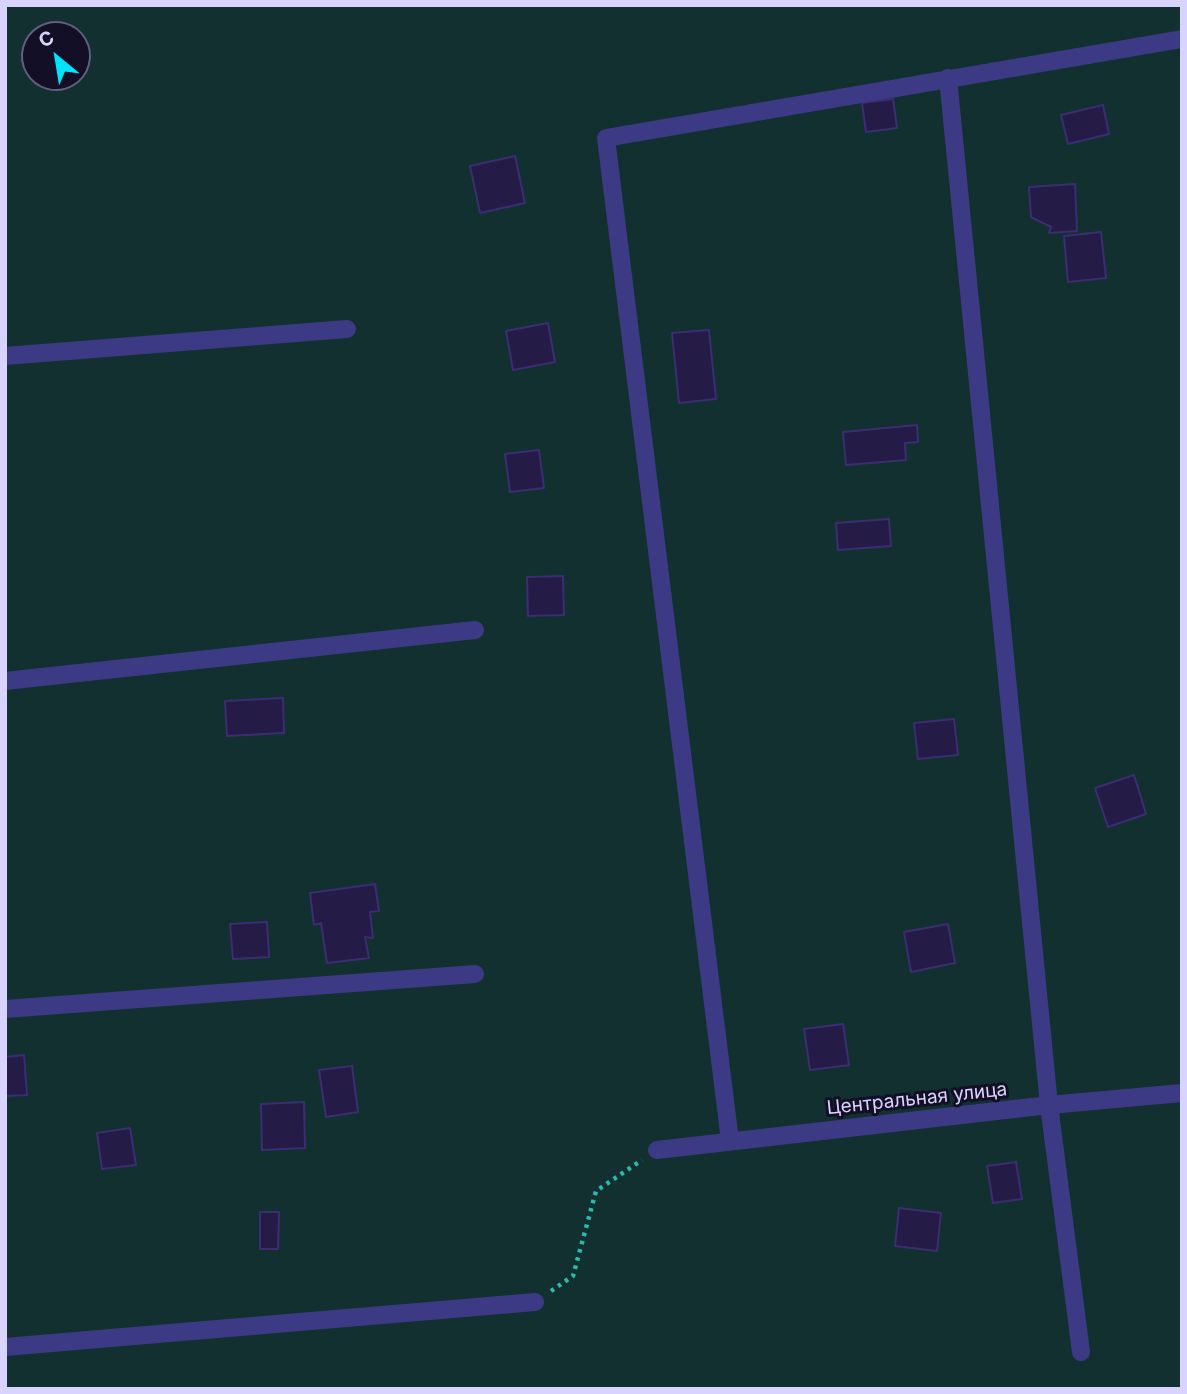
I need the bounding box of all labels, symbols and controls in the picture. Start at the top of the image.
north arrow [21,21,91,91]
text: С [34,26,58,53]
street label: Центральная улица [826,1078,1008,1120]

